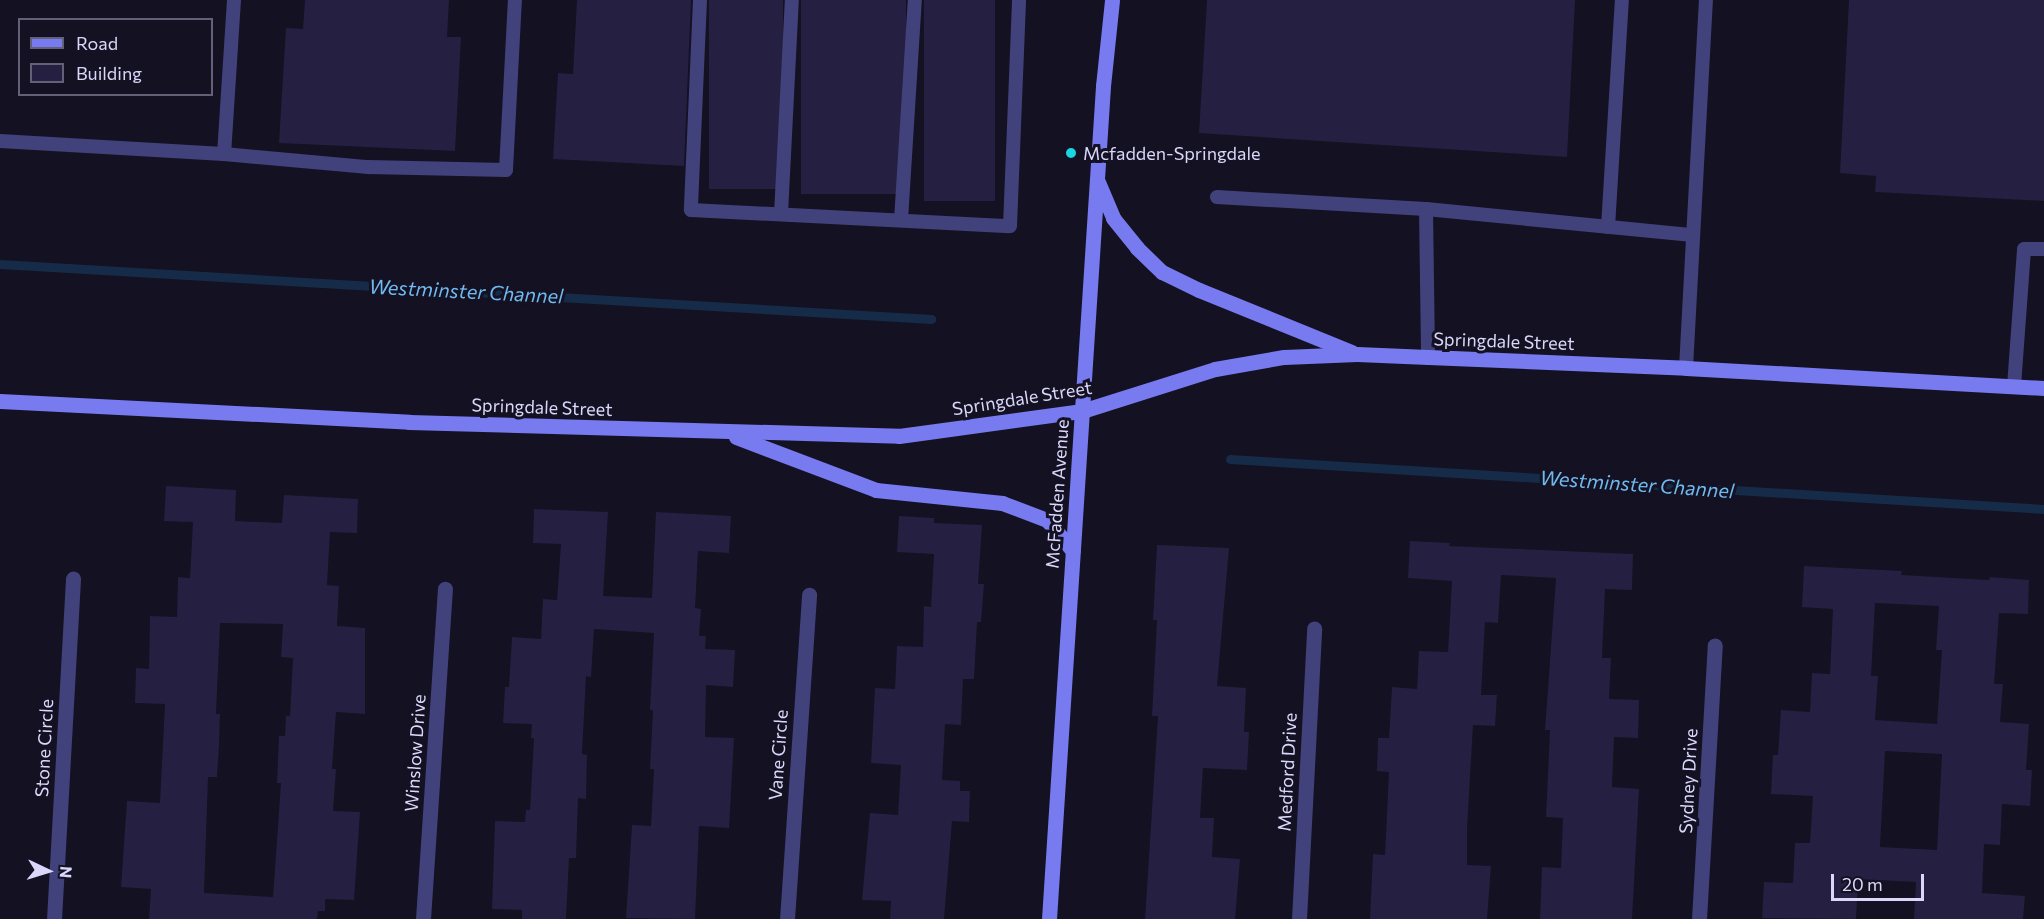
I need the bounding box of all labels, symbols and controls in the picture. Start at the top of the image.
legend [18,18,213,96]
text: Road [76,32,118,54]
text: Building [76,62,142,84]
place label: Mcfadden-Springdale [1083,142,1260,164]
marker: Mcfadden-Springdale [1064,146,1078,160]
water label: Westminster Channel [368,274,564,308]
street label: Springdale Street [1433,328,1575,354]
street label: Springdale Street [951,376,1093,420]
street label: Springdale Street [471,394,613,420]
street label: McFadden Avenue [1041,419,1073,569]
water label: Westminster Channel [1539,465,1735,503]
street label: Winslow Drive [400,693,430,813]
street label: Stone Circle [31,698,57,798]
street label: Vane Circle [764,709,792,801]
street label: Medford Drive [1273,712,1301,832]
street label: Sydney Drive [1674,728,1702,834]
north arrow [18,841,78,901]
scale bar [1834,862,1927,900]
text: N [57,866,76,879]
text: 20 m [1842,873,1883,895]

